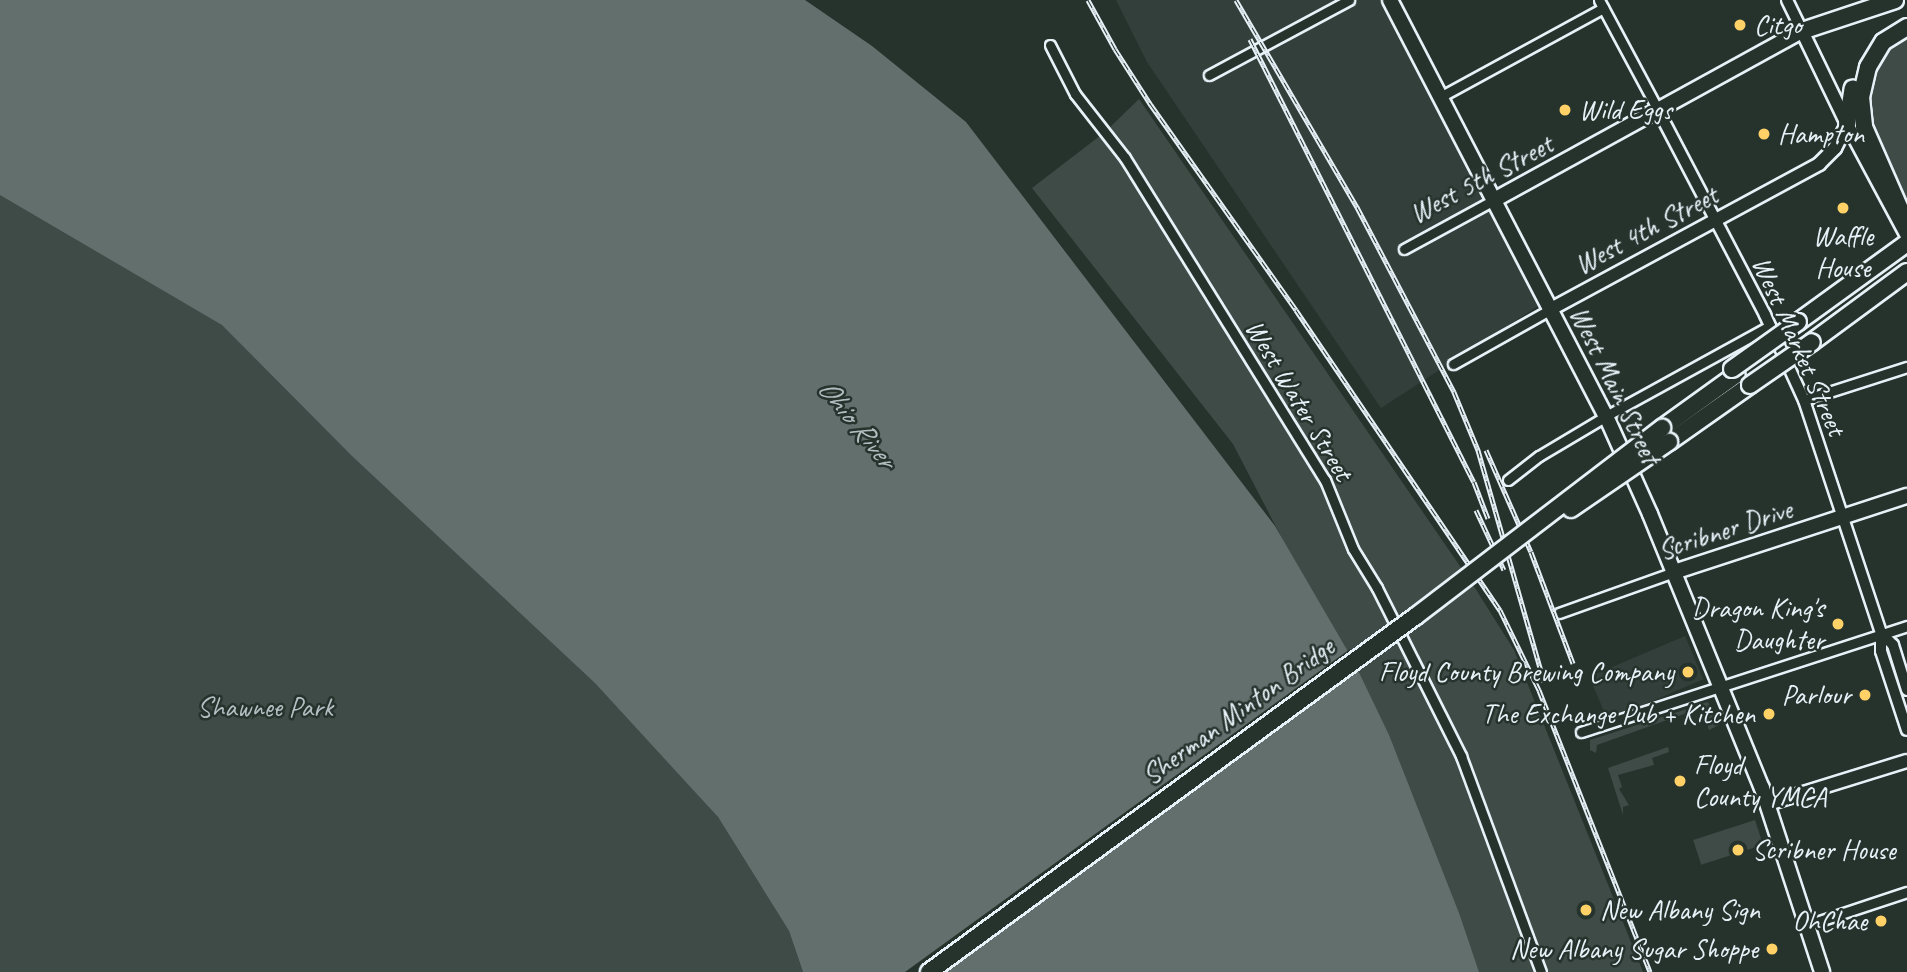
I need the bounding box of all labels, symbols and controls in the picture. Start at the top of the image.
place label: Citgo [1754,8,1802,42]
marker: Citgo [1732,17,1748,33]
place label: Wild Eggs [1579,93,1672,127]
marker: Wild Eggs [1557,102,1573,118]
place label: Hampton [1778,117,1864,151]
marker: Hampton [1756,126,1772,142]
street label: West 5th Street [1404,127,1558,231]
street label: West 4th Street [1569,178,1723,282]
marker: Waffle House [1835,200,1851,216]
place label: Waffle House [1813,219,1873,285]
street label: West Market Street [1744,251,1854,441]
street label: West Main Street [1562,300,1668,470]
street label: West Water Street [1237,313,1361,487]
water label: Ohio River [810,371,904,475]
street label: Scribner Drive [1654,492,1796,568]
place label: Dragon King's Daughter [1691,591,1824,657]
marker: Dragon King's Daughter [1830,616,1846,632]
street label: Sherman Minton Bridge [1135,630,1341,792]
place label: Floyd County Brewing Company [1382,655,1674,689]
marker: Floyd County Brewing Company [1680,664,1696,680]
place label: Parlour [1782,678,1851,712]
marker: Parlour [1857,687,1873,703]
park label: Shawnee Park [197,690,333,724]
place label: The Exchange Pub + Kitchen [1481,697,1755,731]
marker: The Exchange Pub + Kitchen [1761,706,1777,722]
place label: Floyd County YMCA [1694,748,1826,814]
marker: Floyd County YMCA [1672,773,1688,789]
place label: Scribner House [1752,833,1896,867]
marker: Scribner House [1730,842,1746,858]
place label: New Albany Sign [1600,893,1761,927]
marker: New Albany Sign [1578,902,1594,918]
place label: OhChae [1793,904,1867,938]
marker: OhChae [1873,913,1889,929]
place label: New Albany Sugar Shoppe [1510,932,1758,966]
marker: New Albany Sugar Shoppe [1764,941,1780,957]

